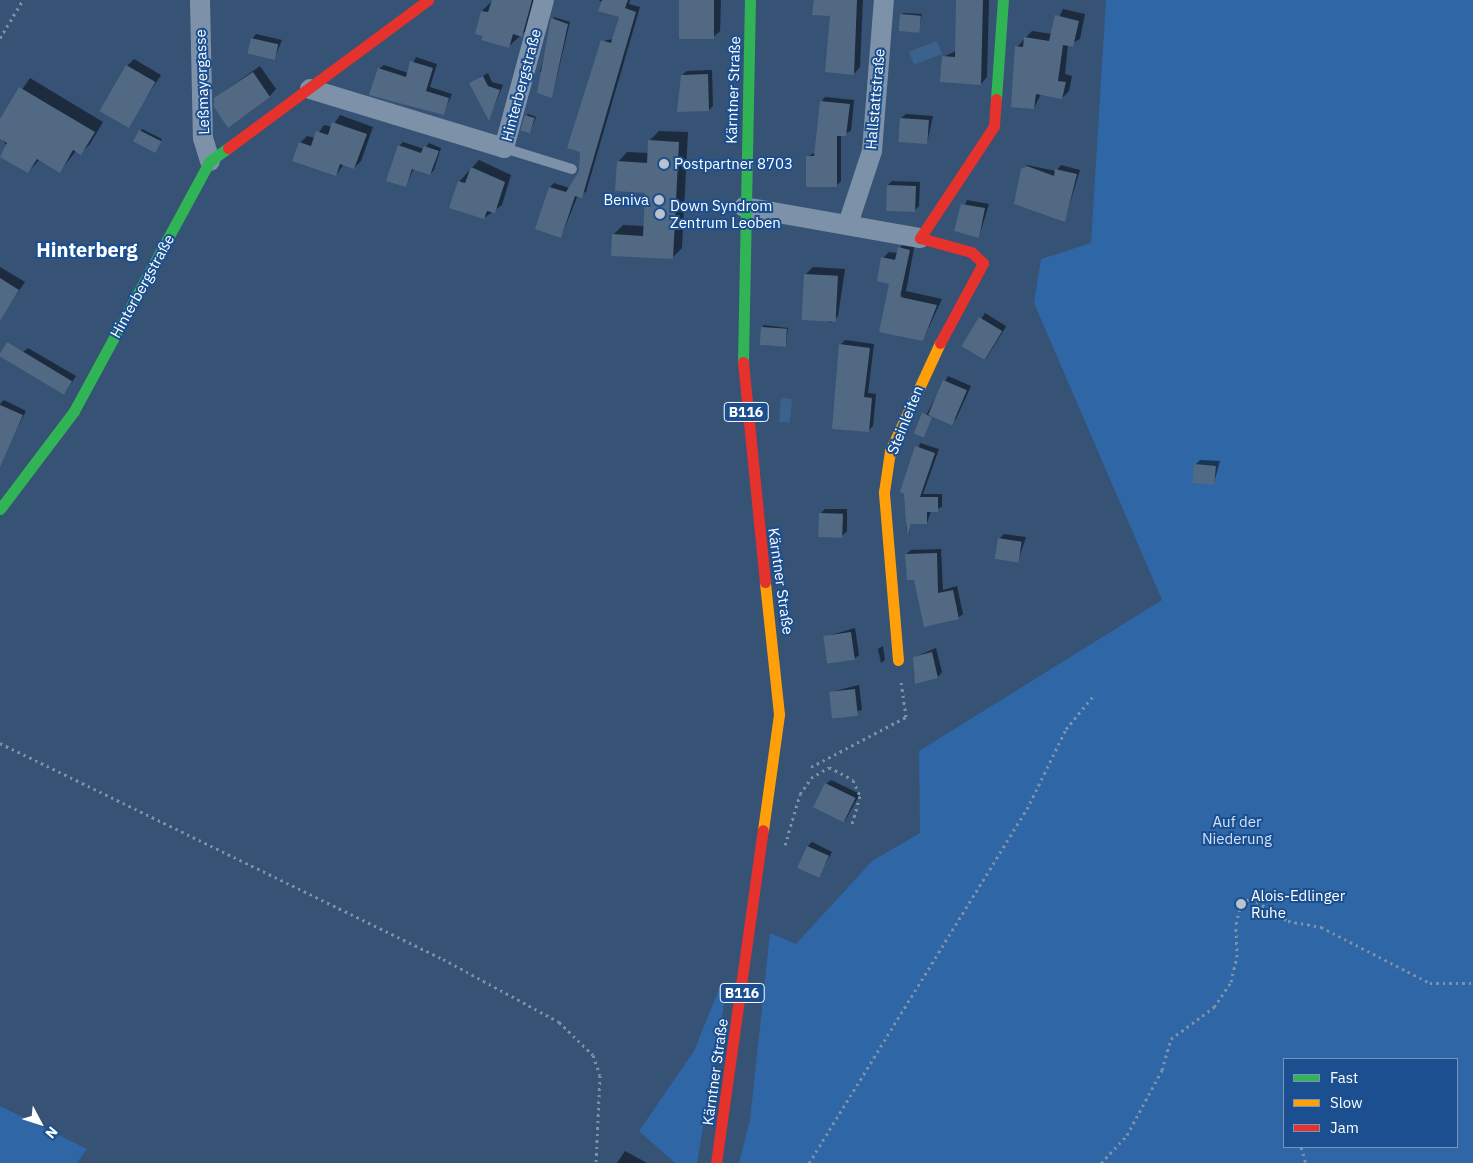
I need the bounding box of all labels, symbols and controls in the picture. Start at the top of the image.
street label: Hinterbergstraße [497,27,545,143]
street label: Leßmayergasse [191,29,213,135]
street label: Kärntner Straße [722,36,744,144]
street label: Hallstattstraße [862,48,888,150]
place label: Postpartner 8703 [674,155,793,173]
marker: Postpartner 8703 [658,158,670,170]
place label: Beniva [603,191,649,209]
marker: Beniva [653,194,665,206]
place label: Down Syndrom Zentrum Leoben [670,196,781,231]
marker: Down Syndrom Zentrum Leoben [654,208,666,220]
street label: Hinterbergstraße [106,231,178,341]
district label: Hinterberg [36,237,138,261]
street label: Steinleiten [883,383,927,457]
road number: B116 [724,401,768,424]
street label: Kärntner Straße [765,526,797,636]
park label: Auf der Niederung [1202,812,1272,847]
place label: Alois-Edlinger Ruhe [1251,886,1345,921]
marker: Alois-Edlinger Ruhe [1235,898,1247,910]
road number: B116 [720,981,764,1004]
street label: Kärntner Straße [699,1017,731,1127]
legend [1283,1058,1458,1148]
text: Fast [1330,1068,1358,1087]
text: Slow [1330,1093,1363,1112]
north arrow [15,1098,65,1148]
text: Jam [1330,1118,1359,1137]
text: N [41,1123,62,1142]

